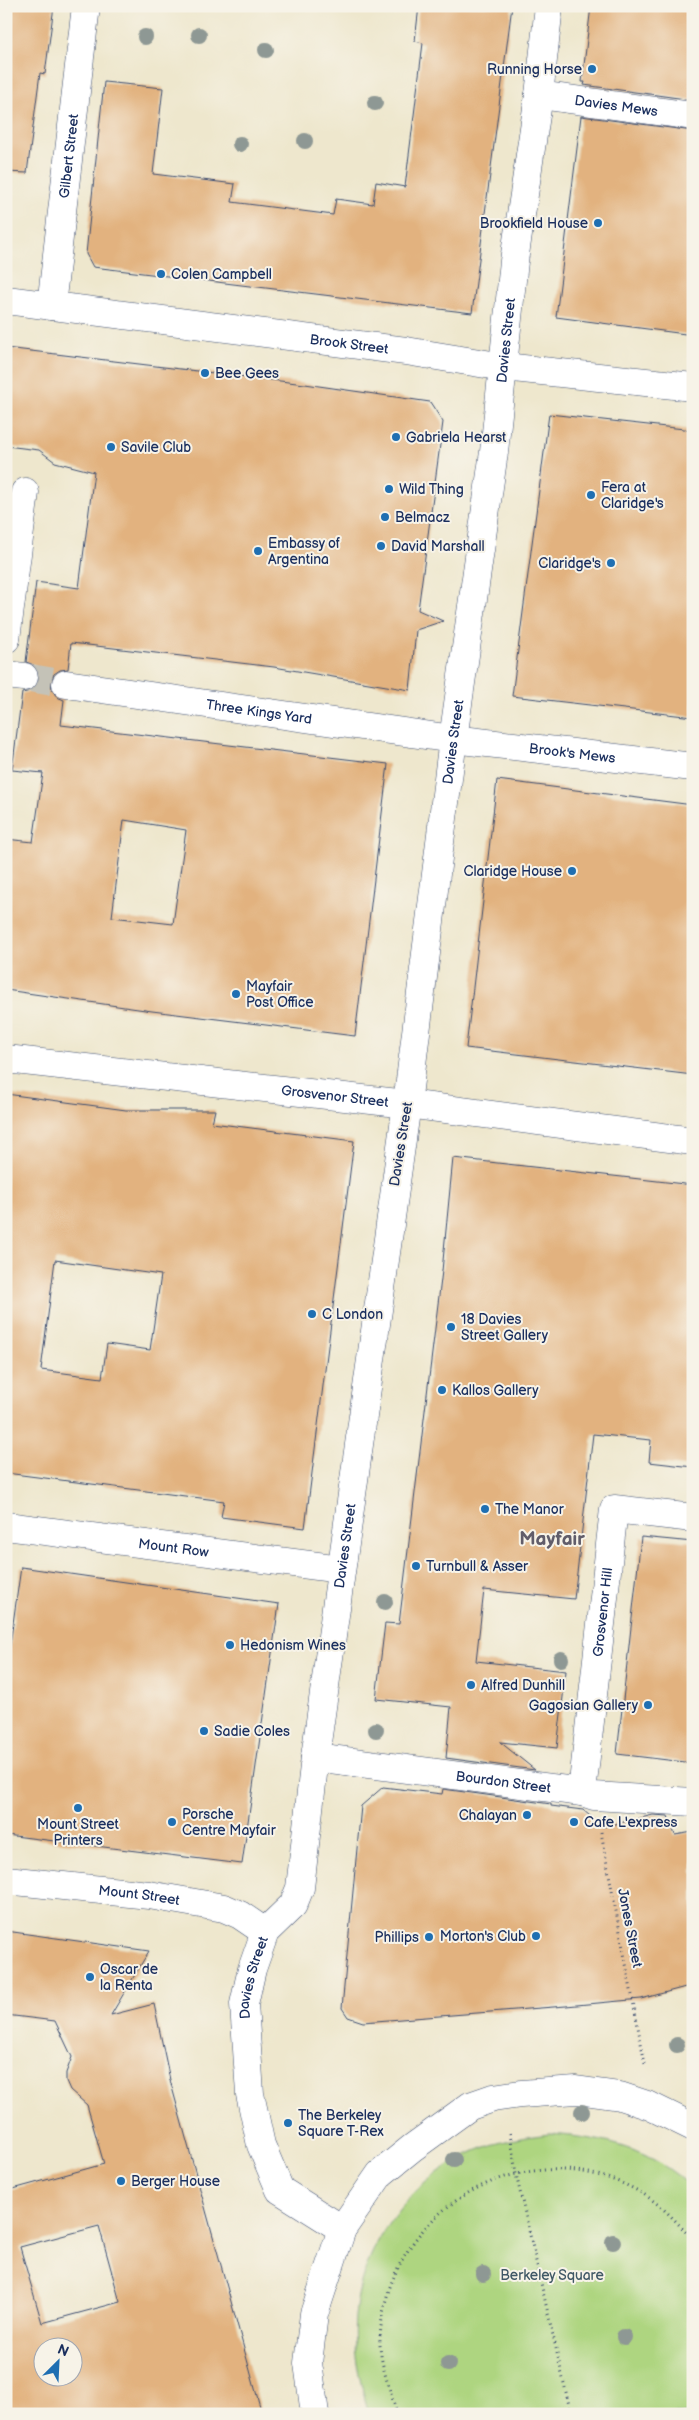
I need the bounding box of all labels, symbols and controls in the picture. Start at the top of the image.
place label: Running Horse [487,61,582,78]
marker: Running Horse [586,63,598,75]
street label: Davies Mews [574,91,659,120]
street label: Gilbert Street [55,112,82,199]
place label: Brookfield House [480,215,588,232]
marker: Brookfield House [592,217,604,229]
place label: Colen Campbell [171,266,272,283]
marker: Colen Campbell [155,268,167,280]
street label: Davies Street [493,296,519,384]
street label: Brook Street [309,330,390,357]
place label: Bee Gees [215,365,279,382]
marker: Bee Gees [199,367,211,379]
place label: Gabriela Hearst [406,429,507,446]
marker: Gabriela Hearst [390,431,402,443]
place label: Savile Club [121,439,191,456]
marker: Savile Club [105,441,117,453]
place label: Fera at Claridge's [601,479,664,512]
place label: Wild Thing [399,481,464,498]
marker: Wild Thing [383,483,395,495]
marker: Fera at Claridge's [585,489,597,501]
place label: Belmacz [395,509,450,526]
marker: Belmacz [379,511,391,523]
place label: Embassy of Argentina [268,535,341,568]
place label: David Marshall [391,538,485,555]
marker: David Marshall [375,540,387,552]
marker: Embassy of Argentina [252,545,264,557]
place label: Claridge's [538,555,601,572]
marker: Claridge's [605,557,617,569]
street label: Three Kings Yard [205,696,313,727]
street label: Davies Street [439,698,467,785]
street label: Brook's Mews [528,739,616,766]
place label: Claridge House [463,863,562,880]
marker: Claridge House [566,865,578,877]
place label: Mayfair Post Office [246,978,314,1011]
marker: Mayfair Post Office [230,988,242,1000]
street label: Grosvenor Street [280,1081,390,1110]
street label: Davies Street [386,1100,416,1187]
place label: C London [322,1306,383,1323]
marker: C London [306,1308,318,1320]
place label: 18 Davies Street Gallery [461,1311,549,1344]
marker: 18 Davies Street Gallery [445,1321,457,1333]
place label: Kallos Gallery [452,1382,539,1399]
marker: Kallos Gallery [436,1384,448,1396]
place label: The Manor [495,1501,565,1518]
street label: Davies Street [330,1502,359,1589]
marker: The Manor [479,1503,491,1515]
district label: Mayfair [519,1528,585,1551]
street label: Mount Row [137,1535,210,1561]
place label: Turnbull & Asser [426,1558,529,1575]
marker: Turnbull & Asser [410,1560,422,1572]
street label: Grosvenor Hill [589,1567,616,1658]
place label: Hedonism Wines [240,1637,346,1654]
marker: Hedonism Wines [224,1639,236,1651]
place label: Alfred Dunhill [481,1677,565,1694]
marker: Alfred Dunhill [465,1679,477,1691]
place label: Gagosian Gallery [529,1697,639,1714]
marker: Gagosian Gallery [642,1699,654,1711]
place label: Sadie Coles [214,1723,290,1740]
marker: Sadie Coles [198,1725,210,1737]
street label: Bourdon Street [455,1767,553,1796]
marker: Mount Street Printers [72,1802,84,1814]
place label: Porsche Centre Mayfair [182,1806,277,1839]
place label: Chalayan [459,1807,517,1824]
marker: Chalayan [521,1809,533,1821]
place label: Cafe L'express [584,1814,677,1831]
place label: Mount Street Printers [37,1816,120,1849]
marker: Porsche Centre Mayfair [166,1816,178,1828]
marker: Cafe L'express [568,1816,580,1828]
street label: Mount Street [98,1881,182,1909]
street label: Jones Street [614,1887,646,1970]
place label: Morton's Club [440,1928,526,1945]
place label: Phillips [375,1929,419,1946]
marker: Morton's Club [530,1930,542,1942]
marker: Phillips [423,1931,435,1943]
street label: Davies Street [235,1933,272,2020]
place label: Oscar de la Renta [100,1961,158,1994]
marker: Oscar de la Renta [84,1971,96,1983]
place label: The Berkeley Square T-Rex [298,2107,384,2140]
marker: The Berkeley Square T-Rex [282,2117,294,2129]
place label: Berger House [131,2173,220,2190]
marker: Berger House [115,2175,127,2187]
park label: Berkeley Square [500,2267,604,2284]
north arrow [32,2338,82,2388]
text: N [55,2341,71,2360]

